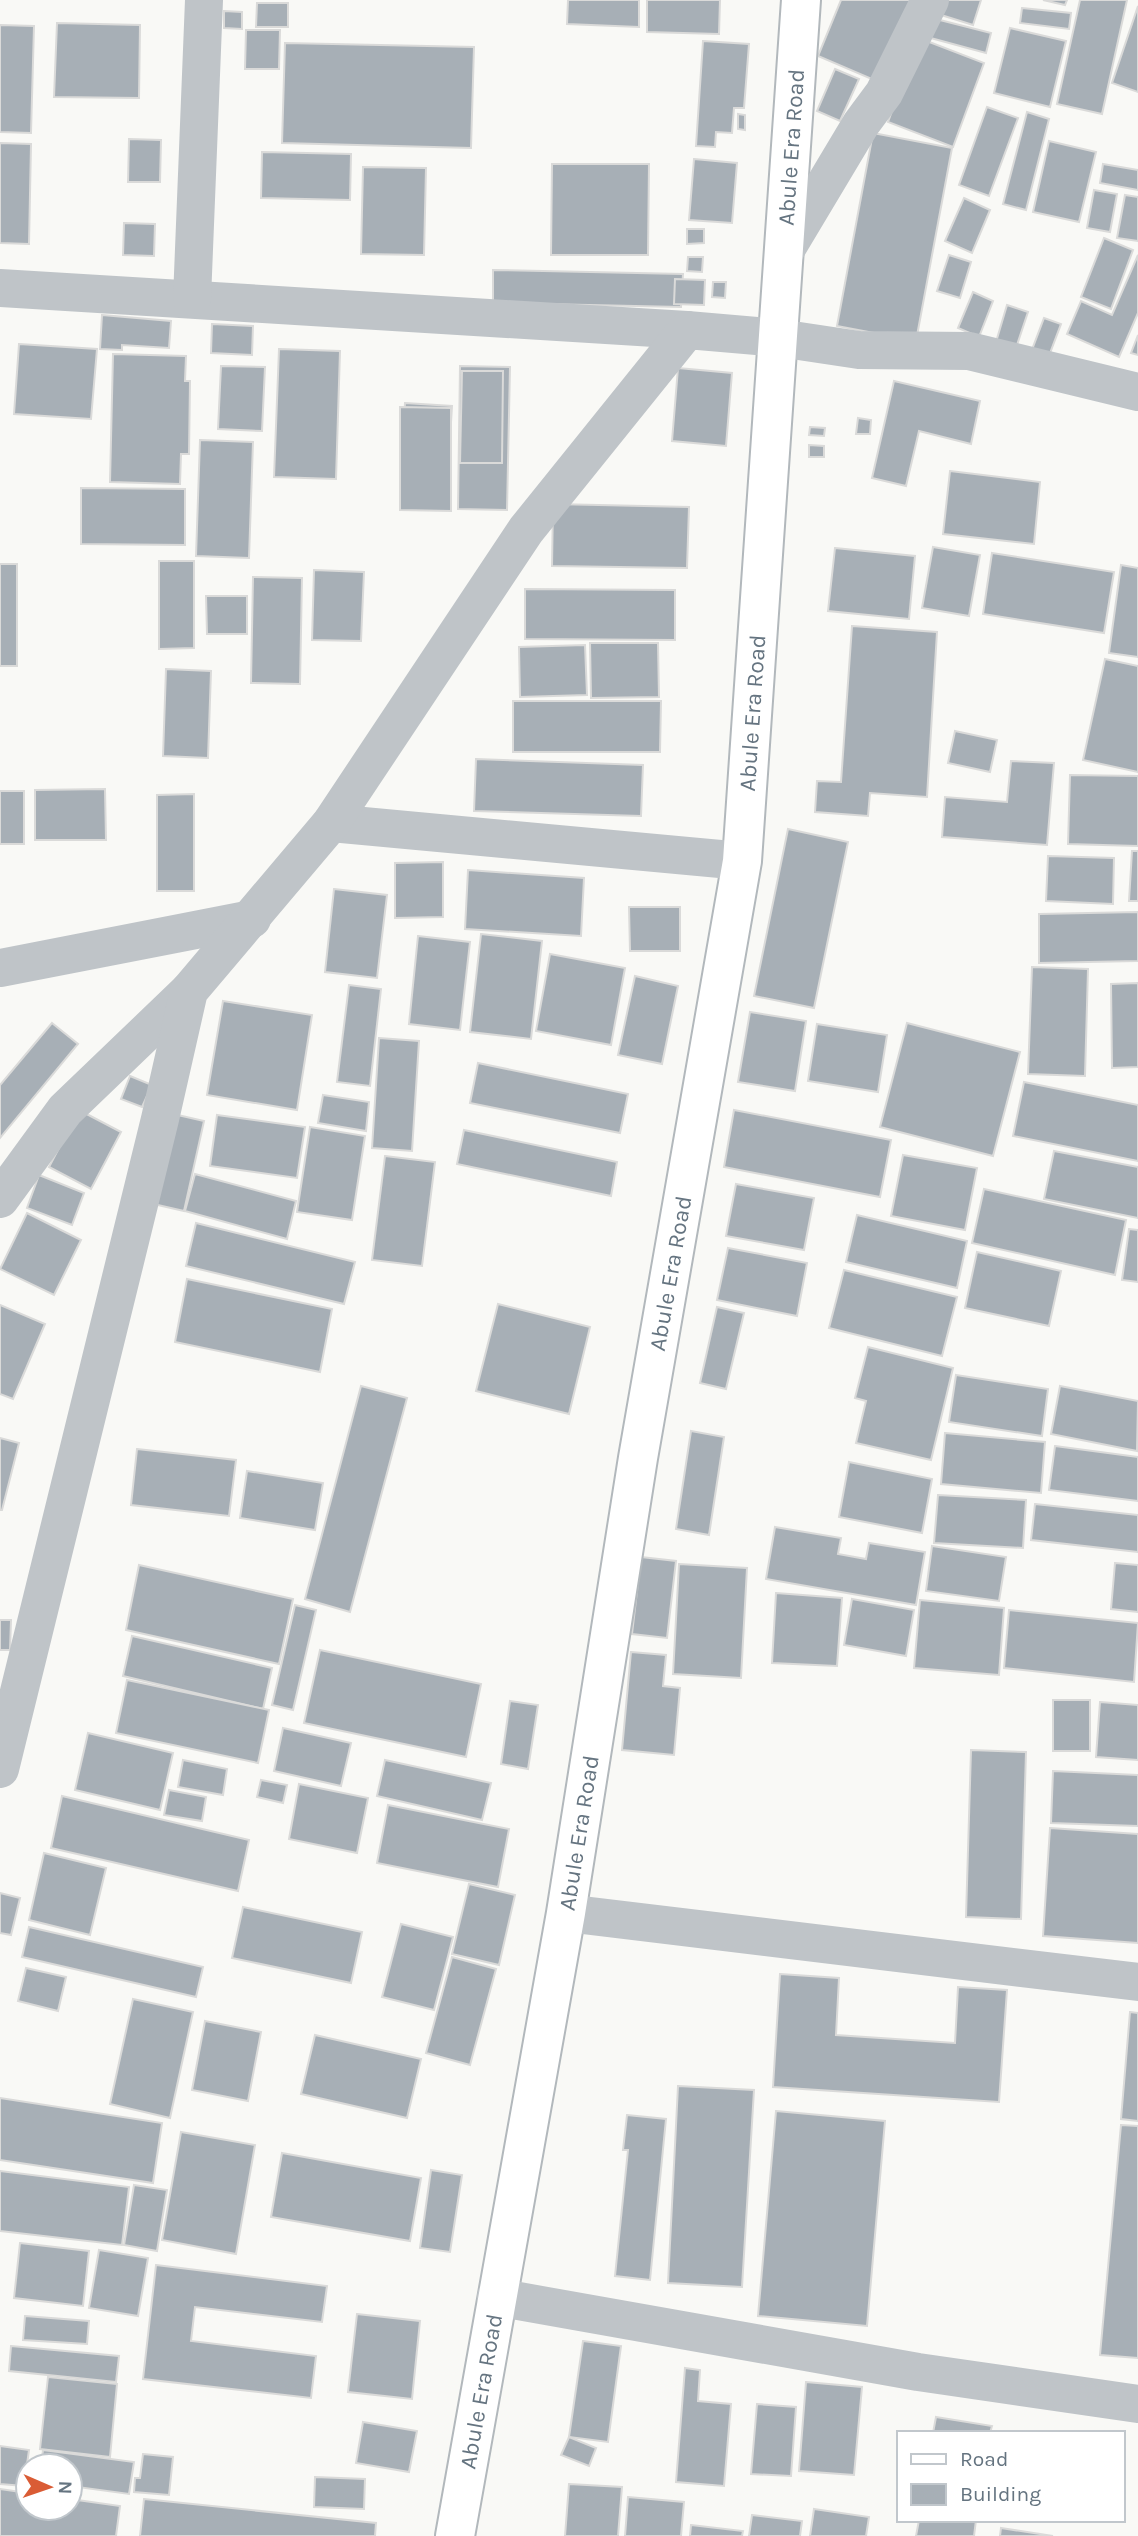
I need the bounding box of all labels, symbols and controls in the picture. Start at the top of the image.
street label: Abule Era Road [772,68,810,226]
street label: Abule Era Road [733,634,771,792]
street label: Abule Era Road [643,1194,697,1353]
street label: Abule Era Road [553,1753,604,1912]
street label: Abule Era Road [454,2312,508,2471]
legend [897,2431,1124,2522]
text: Road [960,2447,1008,2471]
north arrow [14,2452,84,2522]
text: N [54,2480,76,2495]
text: Building [960,2482,1041,2506]

